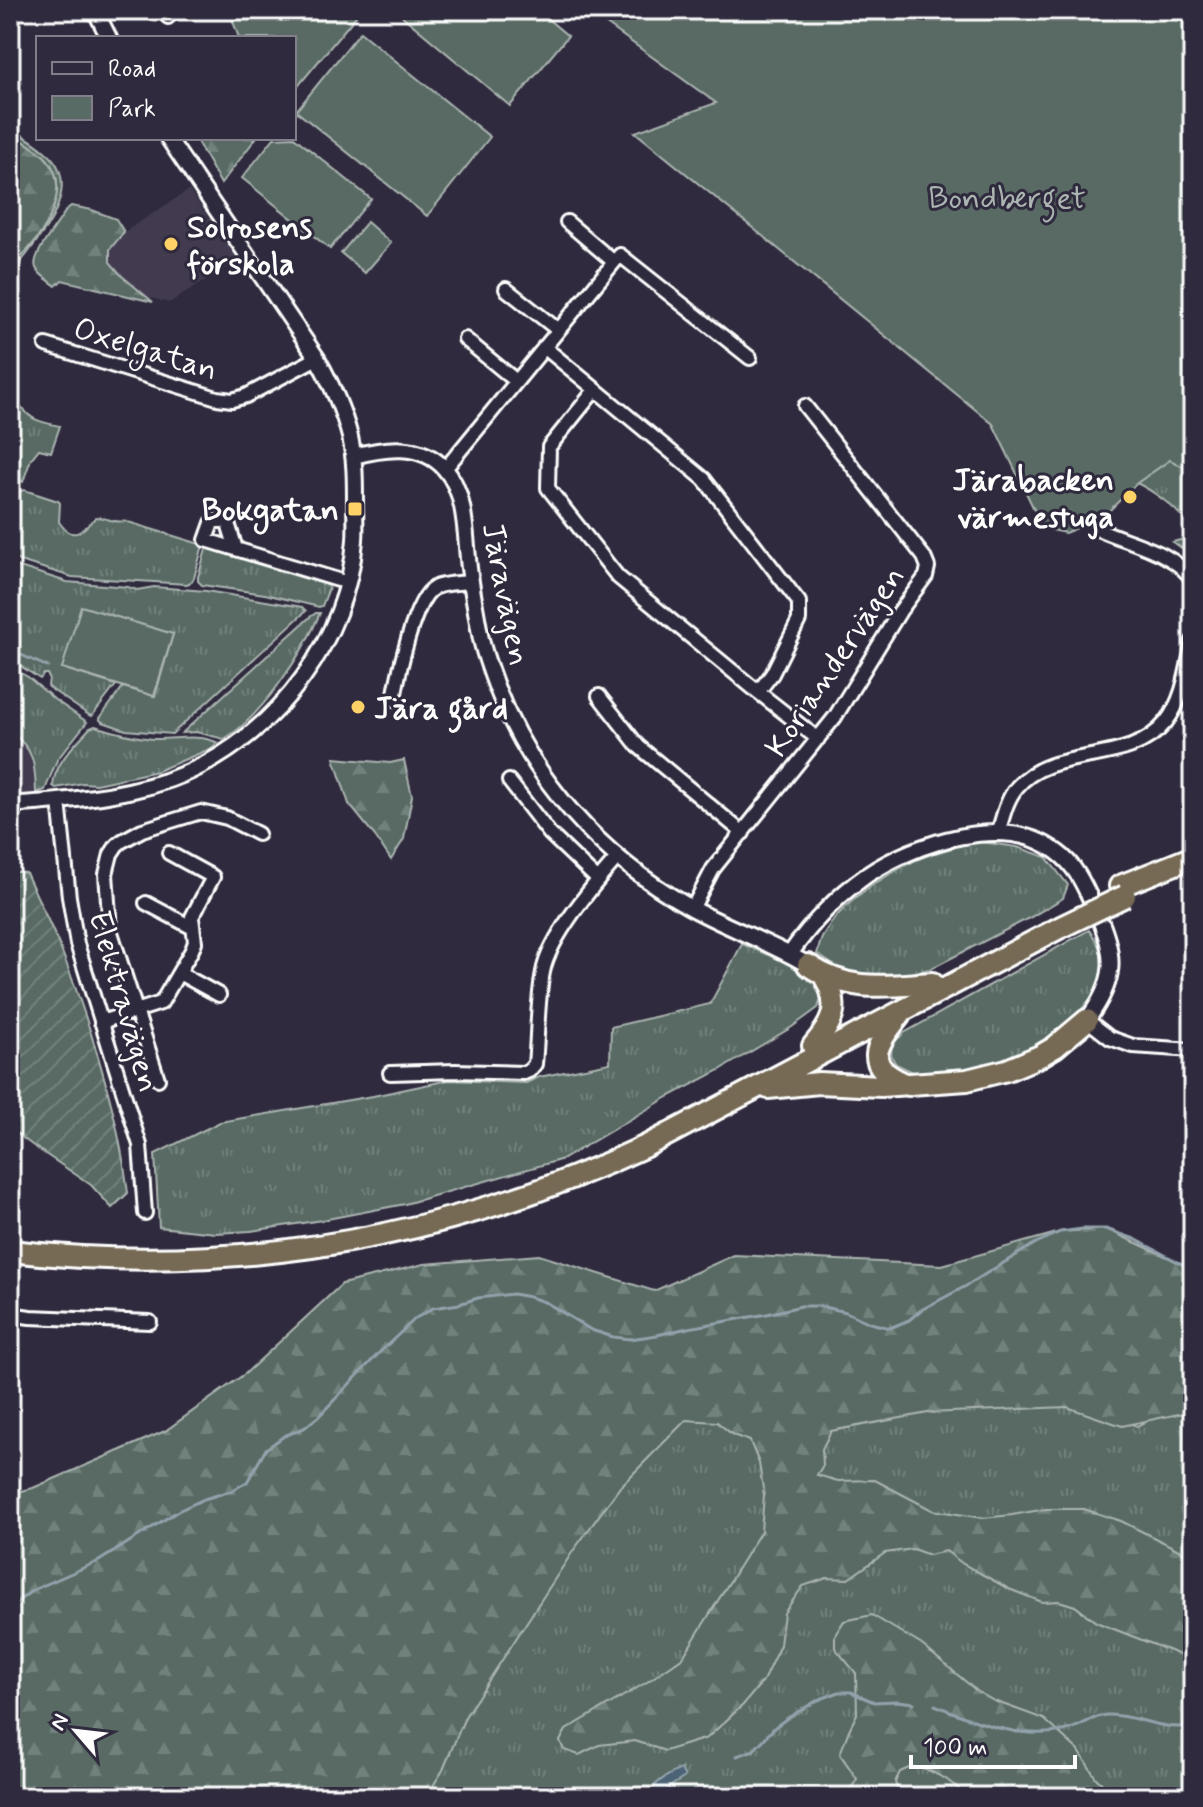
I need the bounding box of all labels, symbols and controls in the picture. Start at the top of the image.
legend [36,36,296,140]
text: Road [108,54,156,85]
text: Park [108,94,156,125]
park label: Bondberget [928,178,1086,223]
place label: Solrosens förskola [186,207,313,286]
marker: Solrosens förskola [162,235,180,253]
street label: Oxelgatan [68,308,223,394]
place label: Järabacken värmestuga [953,460,1114,540]
marker: Järabacken värmestuga [1121,488,1139,506]
place label: Bokgatan [202,490,339,535]
marker: Bokgatan [346,500,364,518]
street label: Järavägen [471,519,539,669]
street label: Koriandervägen [756,558,915,766]
place label: Jära gård [374,688,508,734]
marker: Jära gård [349,698,367,716]
street label: Elektravägen [77,906,169,1097]
north arrow [36,1691,116,1771]
text: N [44,1710,76,1736]
scale bar [911,1719,1075,1769]
text: 100 m [923,1733,987,1764]

